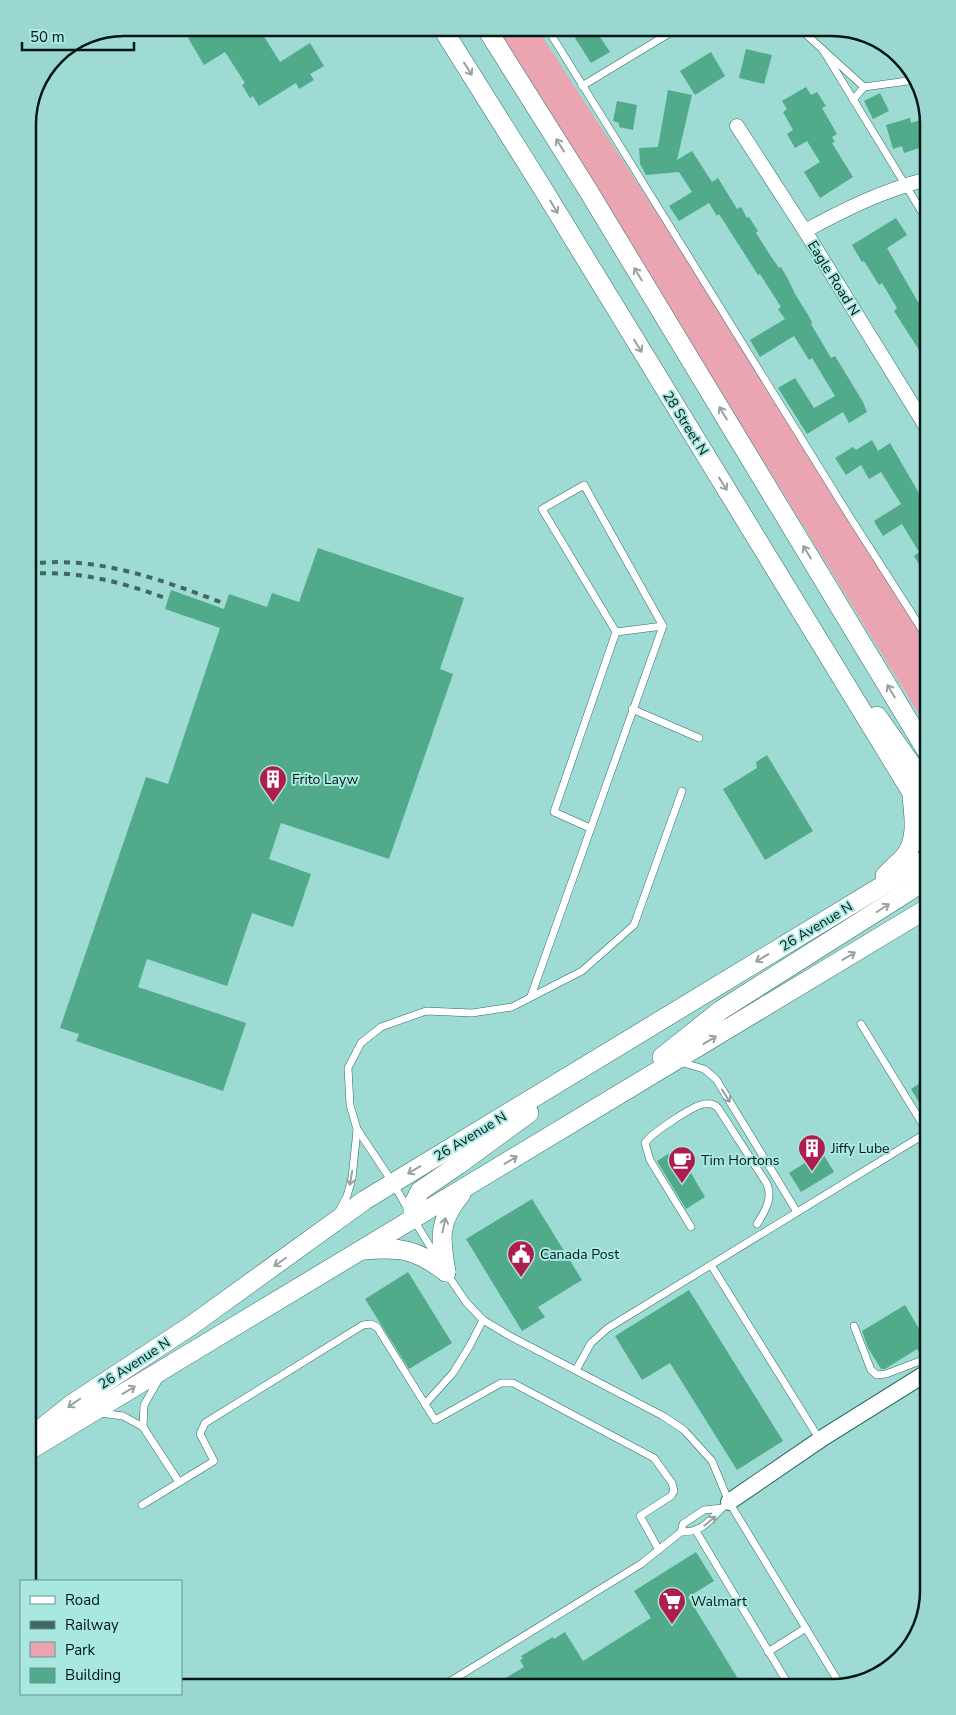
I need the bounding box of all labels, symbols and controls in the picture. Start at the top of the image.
scale bar [22,20,135,52]
text: 50 m [30,27,65,47]
one-way arrow [463,62,474,76]
one-way arrow [554,139,564,153]
one-way arrow [549,199,559,213]
street label: Eagle Road N [803,237,864,319]
one-way arrow [633,268,643,282]
one-way arrow [634,338,644,352]
street label: 28 Street N [658,387,713,459]
one-way arrow [717,407,727,421]
one-way arrow [719,477,729,491]
one-way arrow [801,546,811,560]
one-way arrow [885,685,895,699]
building icon: Frito Layw [258,764,288,803]
place label: Frito Layw [292,770,358,789]
street label: 26 Avenue N [776,897,856,956]
one-way arrow [876,902,890,913]
one-way arrow [841,951,855,961]
one-way arrow [756,954,770,964]
one-way arrow [702,1035,716,1045]
one-way arrow [722,1089,732,1103]
street label: 26 Avenue N [430,1107,510,1166]
building icon: Jiffy Lube [797,1133,827,1172]
place label: Jiffy Lube [830,1139,890,1158]
cafe icon: Tim Hortons [667,1145,697,1184]
place label: Tim Hortons [701,1151,780,1170]
one-way arrow [503,1155,517,1165]
one-way arrow [408,1165,422,1175]
one-way arrow [346,1169,356,1185]
one-way arrow [440,1217,450,1233]
public building icon: Canada Post [506,1239,536,1278]
place label: Canada Post [540,1245,619,1264]
one-way arrow [273,1257,287,1267]
street label: 26 Avenue N [95,1333,174,1394]
one-way arrow [122,1385,136,1395]
one-way arrow [67,1398,81,1408]
one-way arrow [703,1515,716,1526]
legend [20,1580,182,1695]
supermarket icon: Walmart [657,1586,687,1625]
text: Road [65,1590,100,1610]
place label: Walmart [691,1592,747,1611]
text: Railway [65,1615,119,1635]
text: Park [65,1640,95,1660]
text: Building [65,1665,121,1685]

